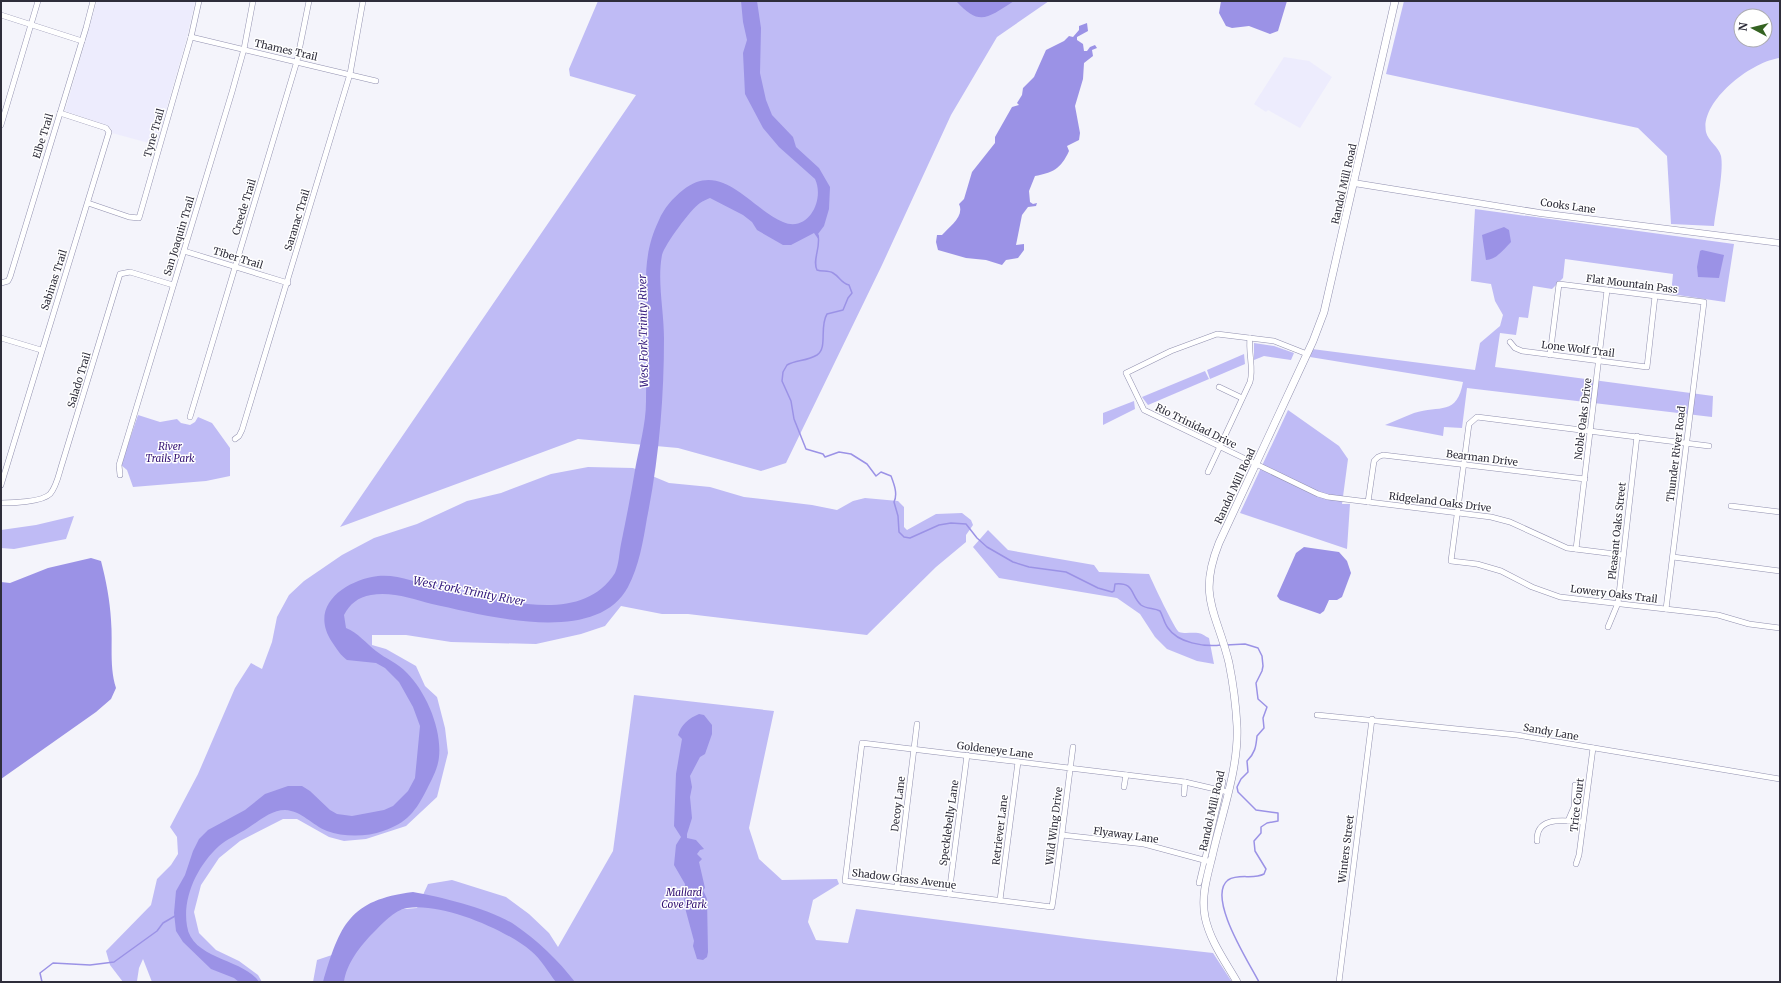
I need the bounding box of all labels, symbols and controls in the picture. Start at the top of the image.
north arrow [1733,8,1773,48]
text: N [1736,21,1751,32]
street label: Thames Trail [253,36,319,64]
street label: Tyne Trail [141,107,167,159]
street label: Elbe Trail [30,112,56,160]
street label: Randol Mill Road [1328,142,1360,226]
street label: Creede Trail [229,177,259,237]
street label: Saranac Trail [281,188,313,252]
street label: San Joaquin Trail [161,195,197,277]
street label: Cooks Lane [1540,196,1596,216]
street label: Tiber Trail [211,244,265,272]
street label: Sabinas Trail [38,248,70,312]
street label: Flat Mountain Pass [1585,272,1679,296]
water label: West Fork Trinity River [635,274,651,388]
street label: Lone Wolf Trail [1541,338,1615,360]
street label: Salado Trail [64,351,94,409]
street label: Noble Oaks Drive [1572,377,1594,461]
street label: Rio Trinidad Drive [1153,401,1239,451]
street label: Thunder River Road [1664,405,1688,503]
park label: River Trails Park [146,440,195,465]
street label: Randol Mill Road [1212,446,1258,526]
street label: Bearman Drive [1445,447,1519,469]
street label: Pleasant Oaks Street [1605,482,1629,580]
street label: Ridgeland Oaks Drive [1388,489,1492,515]
water label: West Fork Trinity River [412,573,527,609]
street label: Lowery Oaks Trail [1570,582,1658,606]
street label: Sandy Lane [1522,721,1580,743]
street label: Goldeneye Lane [956,739,1034,761]
street label: Randol Mill Road [1196,769,1228,853]
street label: Decoy Lane [888,776,908,832]
street label: Trice Court [1567,777,1587,833]
street label: Specklebelly Lane [937,779,961,867]
street label: Wild Wing Drive [1043,786,1065,867]
street label: Retriever Lane [989,794,1011,866]
street label: Winters Street [1335,814,1357,885]
street label: Flyaway Lane [1093,824,1159,846]
street label: Shadow Grass Avenue [851,866,957,892]
park label: Mallard Cove Park [661,886,707,911]

